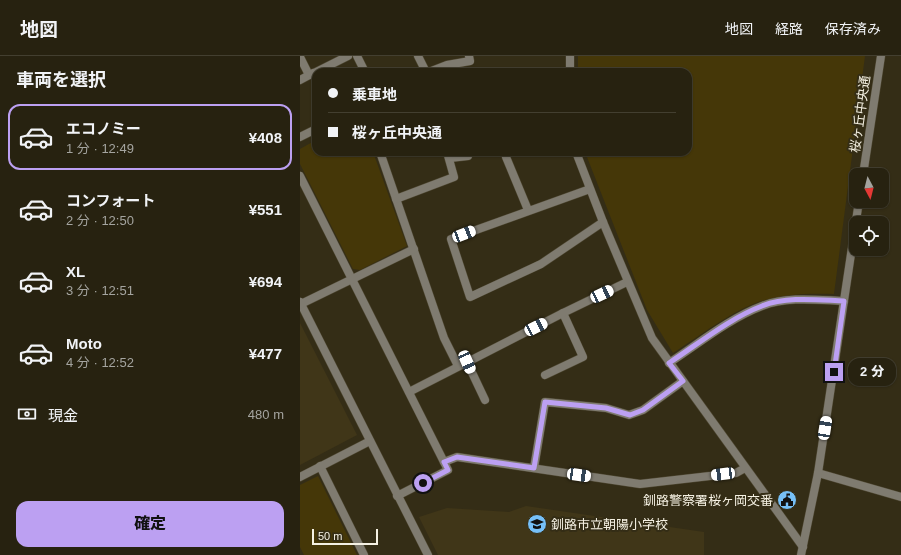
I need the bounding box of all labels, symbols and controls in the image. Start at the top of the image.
text: 地図 [20,19,58,40]
text: 地図 [725,21,753,37]
text: 経路 [775,21,803,37]
text: 保存済み [825,21,881,37]
text: 車両を選択 [16,70,106,90]
street label: 桜ヶ丘中央通 [847,74,873,154]
text: 乗車地 [352,86,397,103]
icon: car [18,119,54,155]
text: エコノミー [66,120,141,137]
text: 桜ヶ丘中央通 [352,124,442,141]
text: ¥408 [249,129,282,146]
text: 1 分 · 12:49 [66,141,134,156]
north arrow [849,168,889,208]
map controls [849,168,889,256]
icon: car [18,191,54,227]
text: コンフォート [66,192,156,209]
text: ¥551 [249,201,282,218]
text: 2 分 · 12:50 [66,213,134,228]
button: locate [849,216,889,256]
car [451,224,477,244]
icon: car [18,263,54,299]
text: XL [66,263,85,280]
text: ¥694 [249,273,282,290]
text: 3 分 · 12:51 [66,283,134,298]
car [589,283,615,305]
car [523,316,549,338]
icon: car [18,335,54,371]
text: Moto [66,335,102,352]
text: ¥477 [249,345,282,362]
car [457,349,477,375]
text: 4 分 · 12:52 [66,355,134,370]
callout: 2 分 [848,358,896,386]
route end [825,363,843,381]
text: 2 分 [860,364,884,379]
icon: cash [16,403,38,425]
text: 現金 [48,407,78,424]
text: 480 m [248,407,284,422]
car [817,415,833,441]
car [566,467,592,483]
car [710,467,736,481]
route start [414,474,432,492]
public building icon: 釧路警察署桜ヶ岡交番 [776,489,798,511]
place label: 釧路警察署桜ヶ岡交番 [643,493,773,508]
button: 確定 [16,501,284,547]
school or university icon: 釧路市立朝陽小学校 [526,513,548,535]
place label: 釧路市立朝陽小学校 [551,517,668,532]
scale bar [312,527,378,546]
text: 50 m [318,530,342,542]

